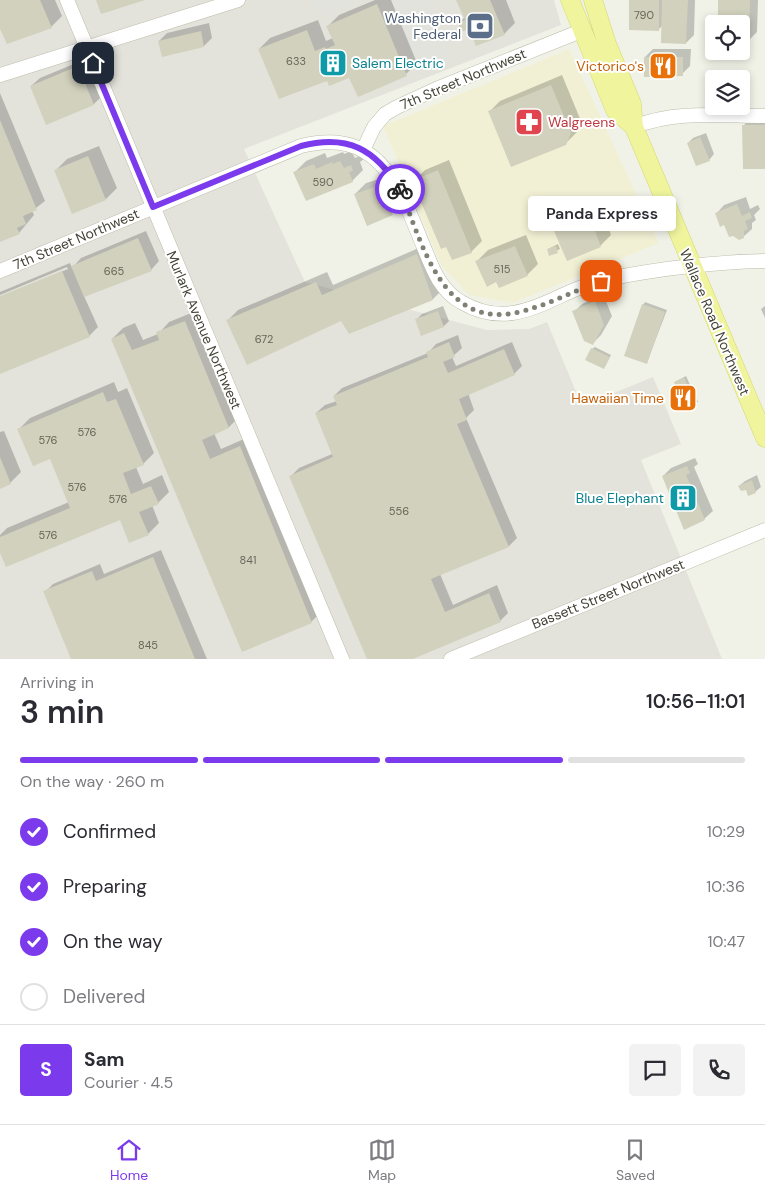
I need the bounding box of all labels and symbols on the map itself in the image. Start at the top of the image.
house number: 790 [634,8,654,22]
place label: Washington Federal [385,9,461,43]
bank icon: Washington Federal [465,11,495,41]
pin [72,42,114,84]
street label: 7th Street Northwest [397,44,529,114]
building icon: Salem Electric [318,48,348,78]
restaurant icon: Victorico's [648,51,678,81]
house number: 633 [286,54,306,68]
place label: Salem Electric [352,54,444,72]
place label: Victorico's [576,57,644,75]
pharmacy icon: Walgreens [514,107,544,137]
place label: Walgreens [548,113,615,131]
courier [375,164,425,214]
house number: 590 [313,175,333,189]
callout: Panda Express [527,196,675,231]
street label: 7th Street Northwest [10,204,142,274]
street label: Wallace Road Northwest [676,246,754,398]
street label: Murlark Avenue Northwest [162,248,246,412]
pin [580,260,622,302]
house number: 515 [494,262,511,276]
house number: 665 [104,264,124,278]
house number: 672 [255,332,273,346]
restaurant icon: Hawaiian Time [668,383,698,413]
place label: Hawaiian Time [571,389,664,407]
house number: 576 [77,425,97,439]
house number: 576 [38,433,58,447]
house number: 576 [67,480,87,494]
building icon: Blue Elephant [668,483,698,513]
place label: Blue Elephant [576,489,664,507]
house number: 576 [108,492,128,506]
house number: 556 [389,504,409,518]
house number: 576 [38,528,58,542]
house number: 841 [240,553,256,567]
street label: Bassett Street Northwest [529,555,687,633]
house number: 845 [138,638,158,652]

